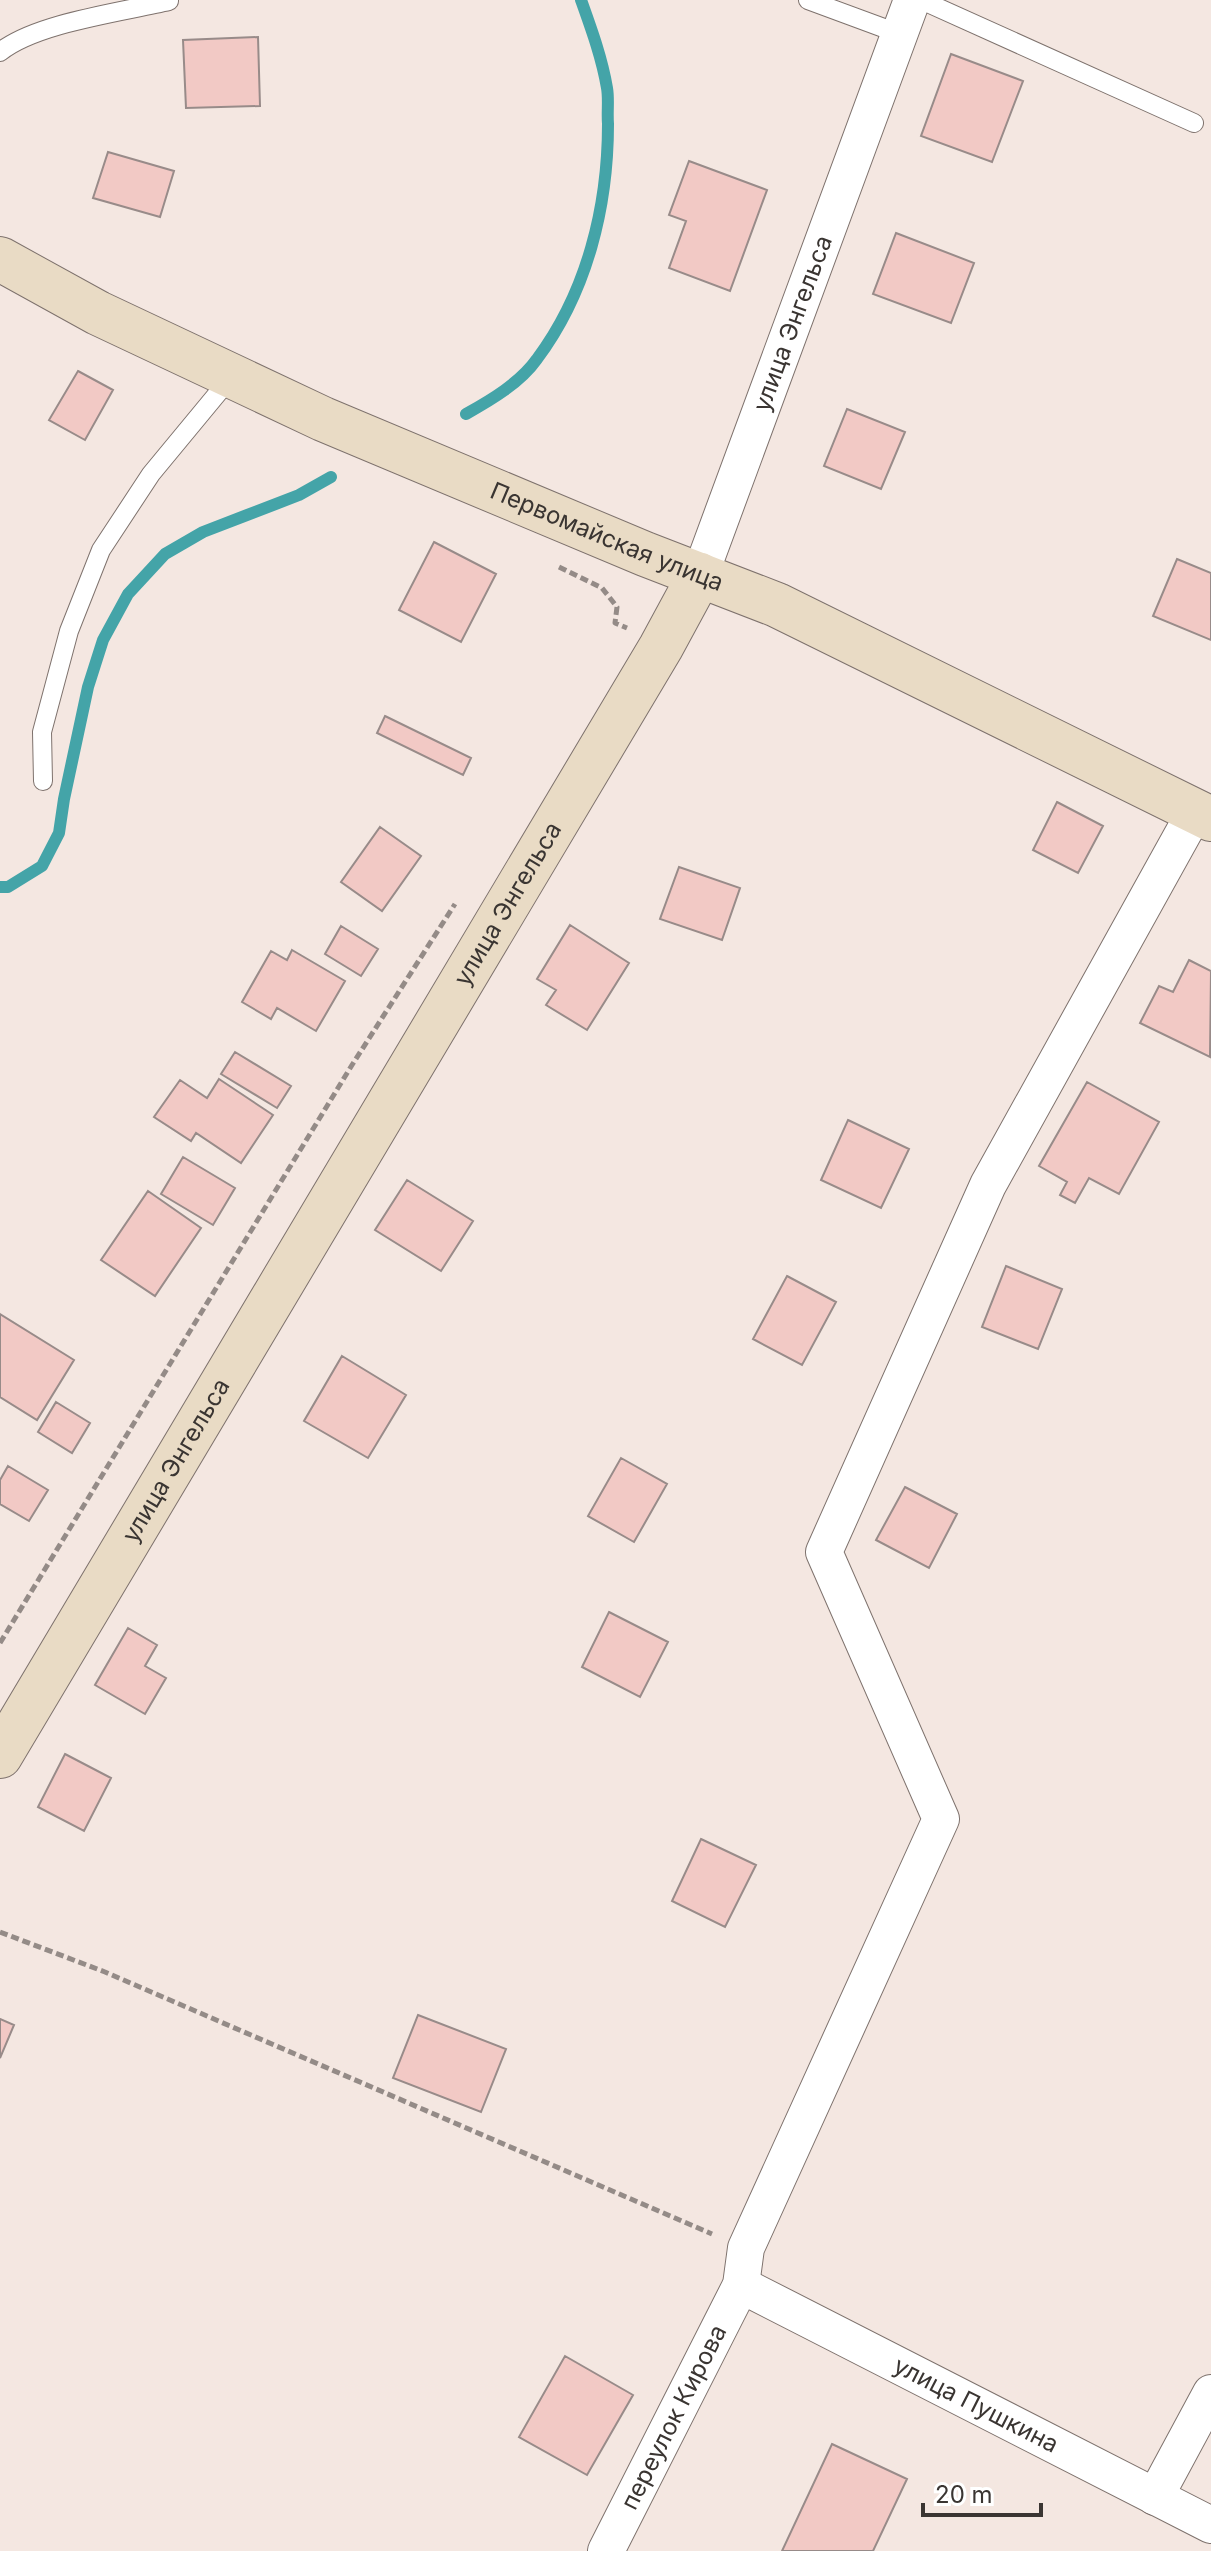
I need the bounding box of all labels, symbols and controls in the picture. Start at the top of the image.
street label: улица Энгельса [747,231,838,415]
street label: Первомайская улица [486,476,728,597]
street label: улица Энгельса [448,817,567,991]
street label: улица Энгельса [116,1373,236,1547]
street label: переулок Кирова [615,2320,732,2514]
street label: улица Пушкина [889,2351,1064,2459]
scale bar [923,2467,1041,2517]
text: 20 m [935,2480,993,2509]

